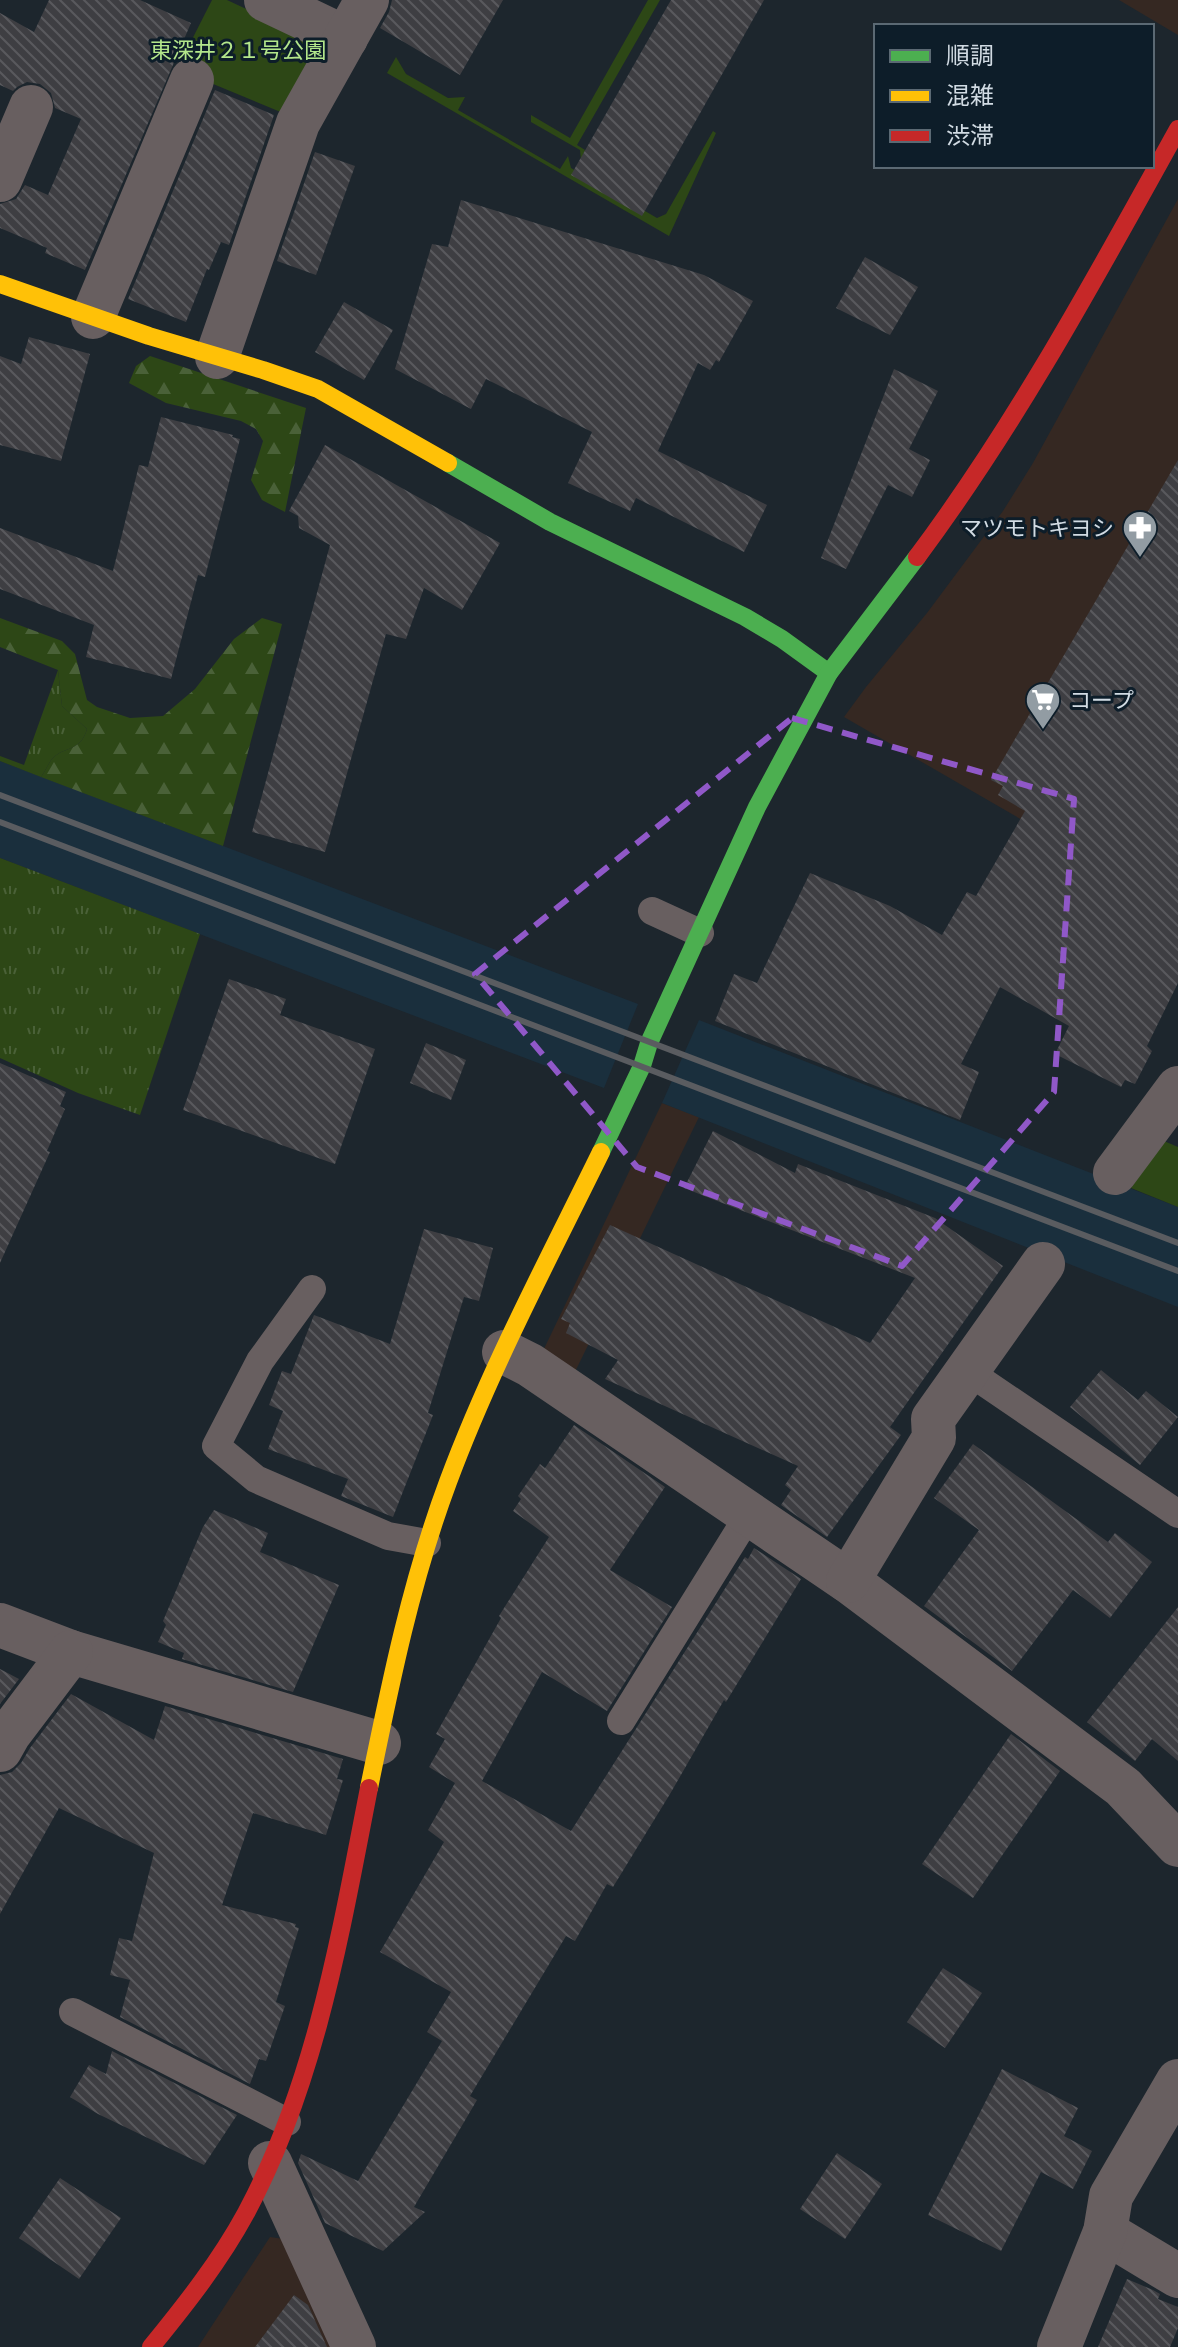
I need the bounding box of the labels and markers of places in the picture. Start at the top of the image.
pharmacy icon: マツモトキヨシ [1121,509,1159,559]
place label: マツモトキヨシ [960,516,1114,541]
supermarket icon: コープ [1024,681,1062,731]
place label: コープ [1069,688,1134,713]

